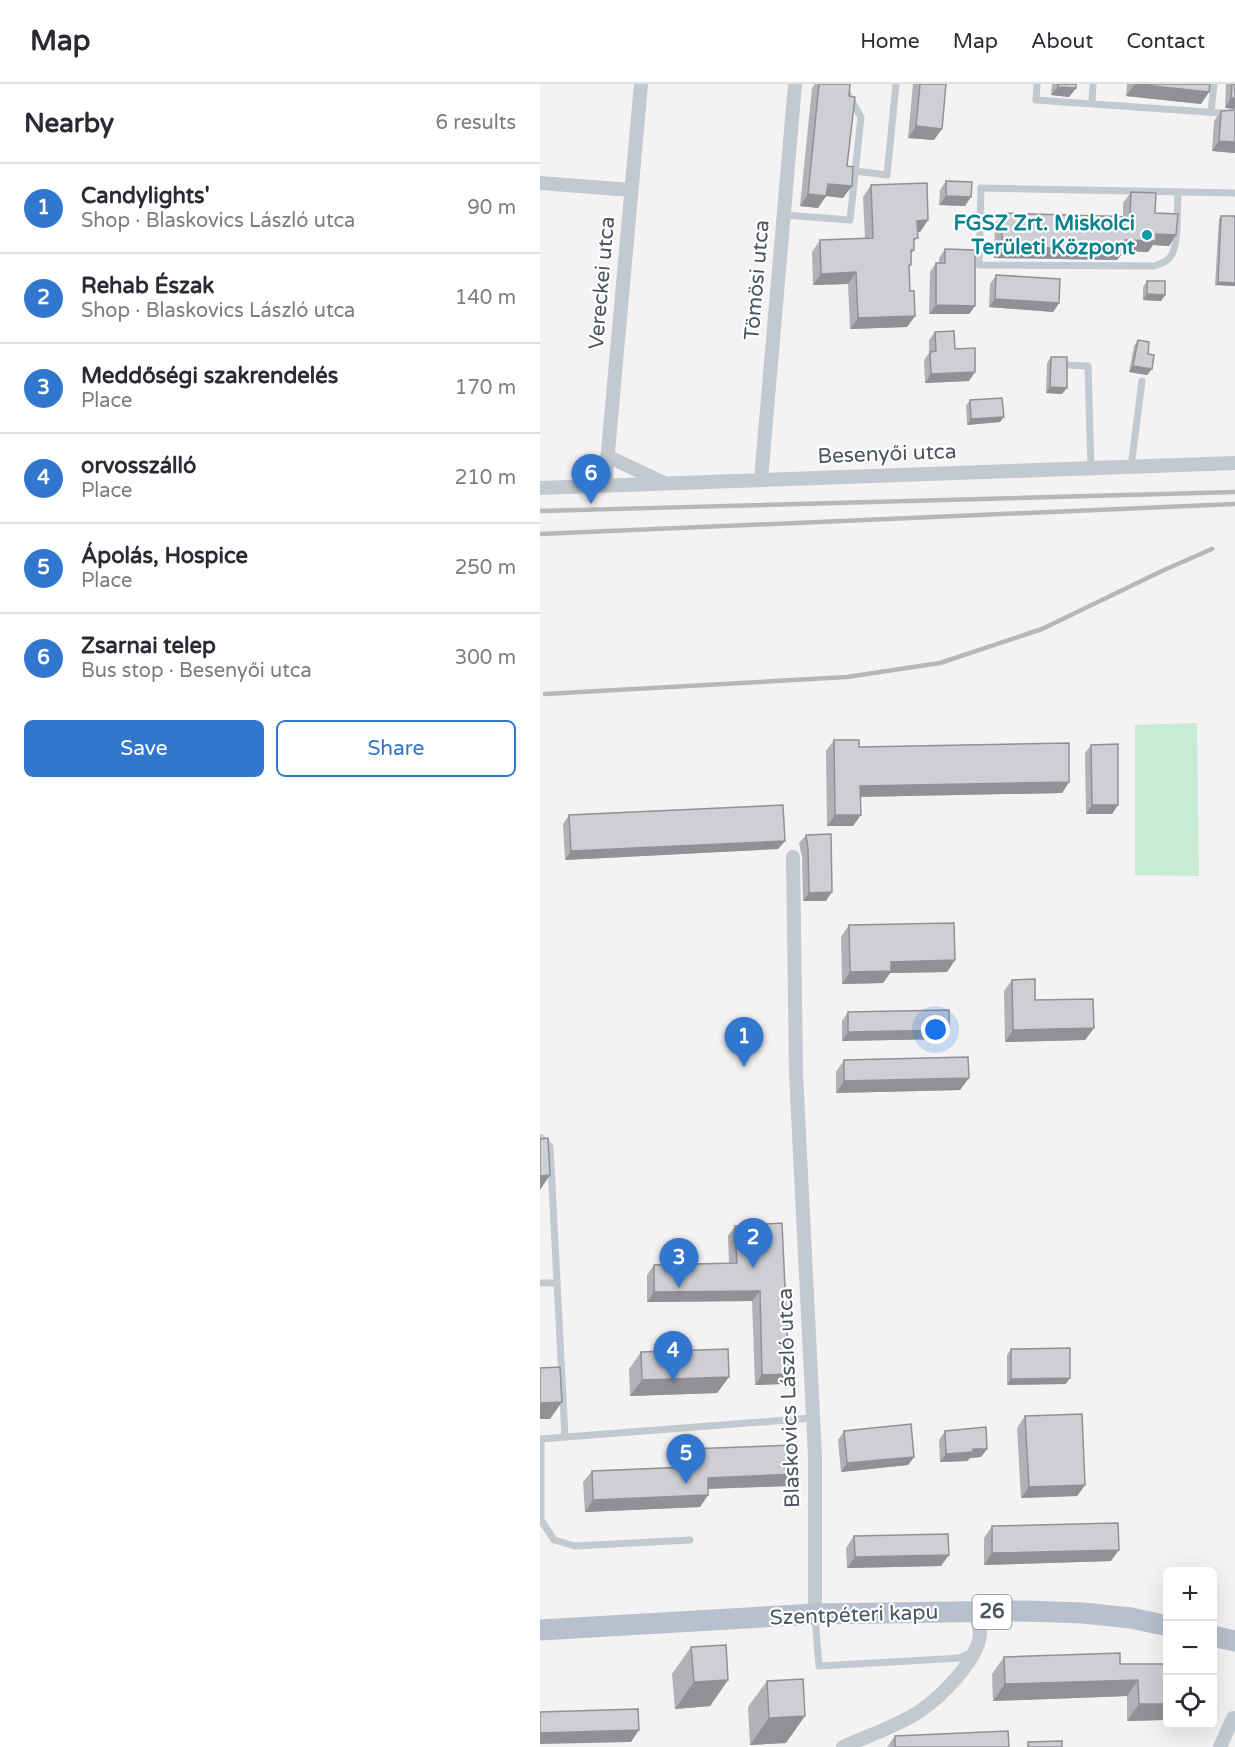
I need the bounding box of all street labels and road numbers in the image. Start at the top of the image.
street label: Vereckei utca [584,215,620,351]
street label: Tömösi utca [739,219,775,341]
street label: Besenyői utca [817,439,957,469]
street label: Blaskovics László utca [773,1288,805,1508]
road number: 26 [972,1595,1012,1629]
street label: Szentpéteri kapu [769,1600,939,1630]

